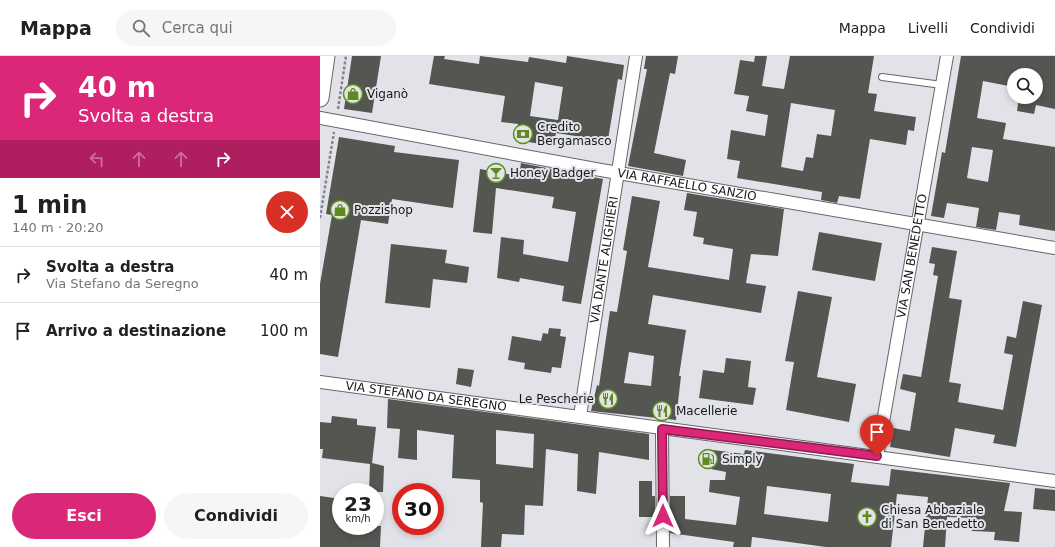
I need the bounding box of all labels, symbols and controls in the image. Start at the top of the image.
search box [116,10,396,46]
text: Mappa [20,17,92,39]
icon: search [130,17,152,39]
text: Cerca qui [162,19,233,37]
text: Mappa [839,20,886,36]
text: Livelli [908,20,948,36]
text: Condividi [970,20,1035,36]
map controls [1007,68,1043,104]
button: search [1007,68,1043,104]
text: 40 m [78,71,156,104]
icon: right [12,72,64,124]
shop icon: Viganò [342,83,364,105]
place label: Viganò [367,87,408,101]
text: Svolta a destra [78,105,214,126]
place label: Credito Bergamasco [537,120,612,148]
bank icon: Credito Bergamasco [512,123,534,145]
icon: left [86,148,108,170]
icon: ahead [128,148,150,170]
icon: ahead [170,148,192,170]
icon: right [212,148,234,170]
bar icon: Honey Badger [485,162,507,184]
place label: Honey Badger [510,166,595,180]
street label: VIA RAFFAELLO SANZIO [616,166,758,204]
text: 1 min [12,191,87,219]
button: close [266,191,308,233]
street label: VIA SAN BENEDETTO [894,193,930,319]
street label: VIA DANTE ALIGHIERI [587,195,621,325]
shop icon: Pozzishop [329,199,351,221]
place label: Pozzishop [354,203,413,217]
text: 140 m · 20:20 [12,220,103,235]
text: Svolta a destra [46,258,174,276]
icon: right [12,264,34,286]
text: 40 m [270,266,308,284]
text: Via Stefano da Seregno [46,276,199,291]
icon: arrive [12,320,34,342]
text: Arrivo a destinazione [46,322,226,340]
text: 100 m [260,322,308,340]
street label: VIA STEFANO DA SEREGNO [345,378,508,414]
restaurant icon: Le Pescherie [597,388,619,410]
place label: Le Pescherie [519,392,594,406]
restaurant icon: Macellerie [651,400,673,422]
place label: Macellerie [676,404,737,418]
pin [860,415,894,456]
icon: arrive [866,421,888,443]
fuel station icon: Simply [697,448,719,470]
place label: Simply [722,452,763,466]
speed limit sign: 30 [392,483,444,535]
text: 23 [344,492,372,516]
button: Esci [12,493,156,539]
button: Condividi [164,493,308,539]
position arrow [642,495,684,537]
place label: Chiesa Abbaziale di San Benedetto [881,503,985,531]
church icon: Chiesa Abbaziale di San Benedetto [856,506,878,528]
text: km/h [345,513,371,524]

